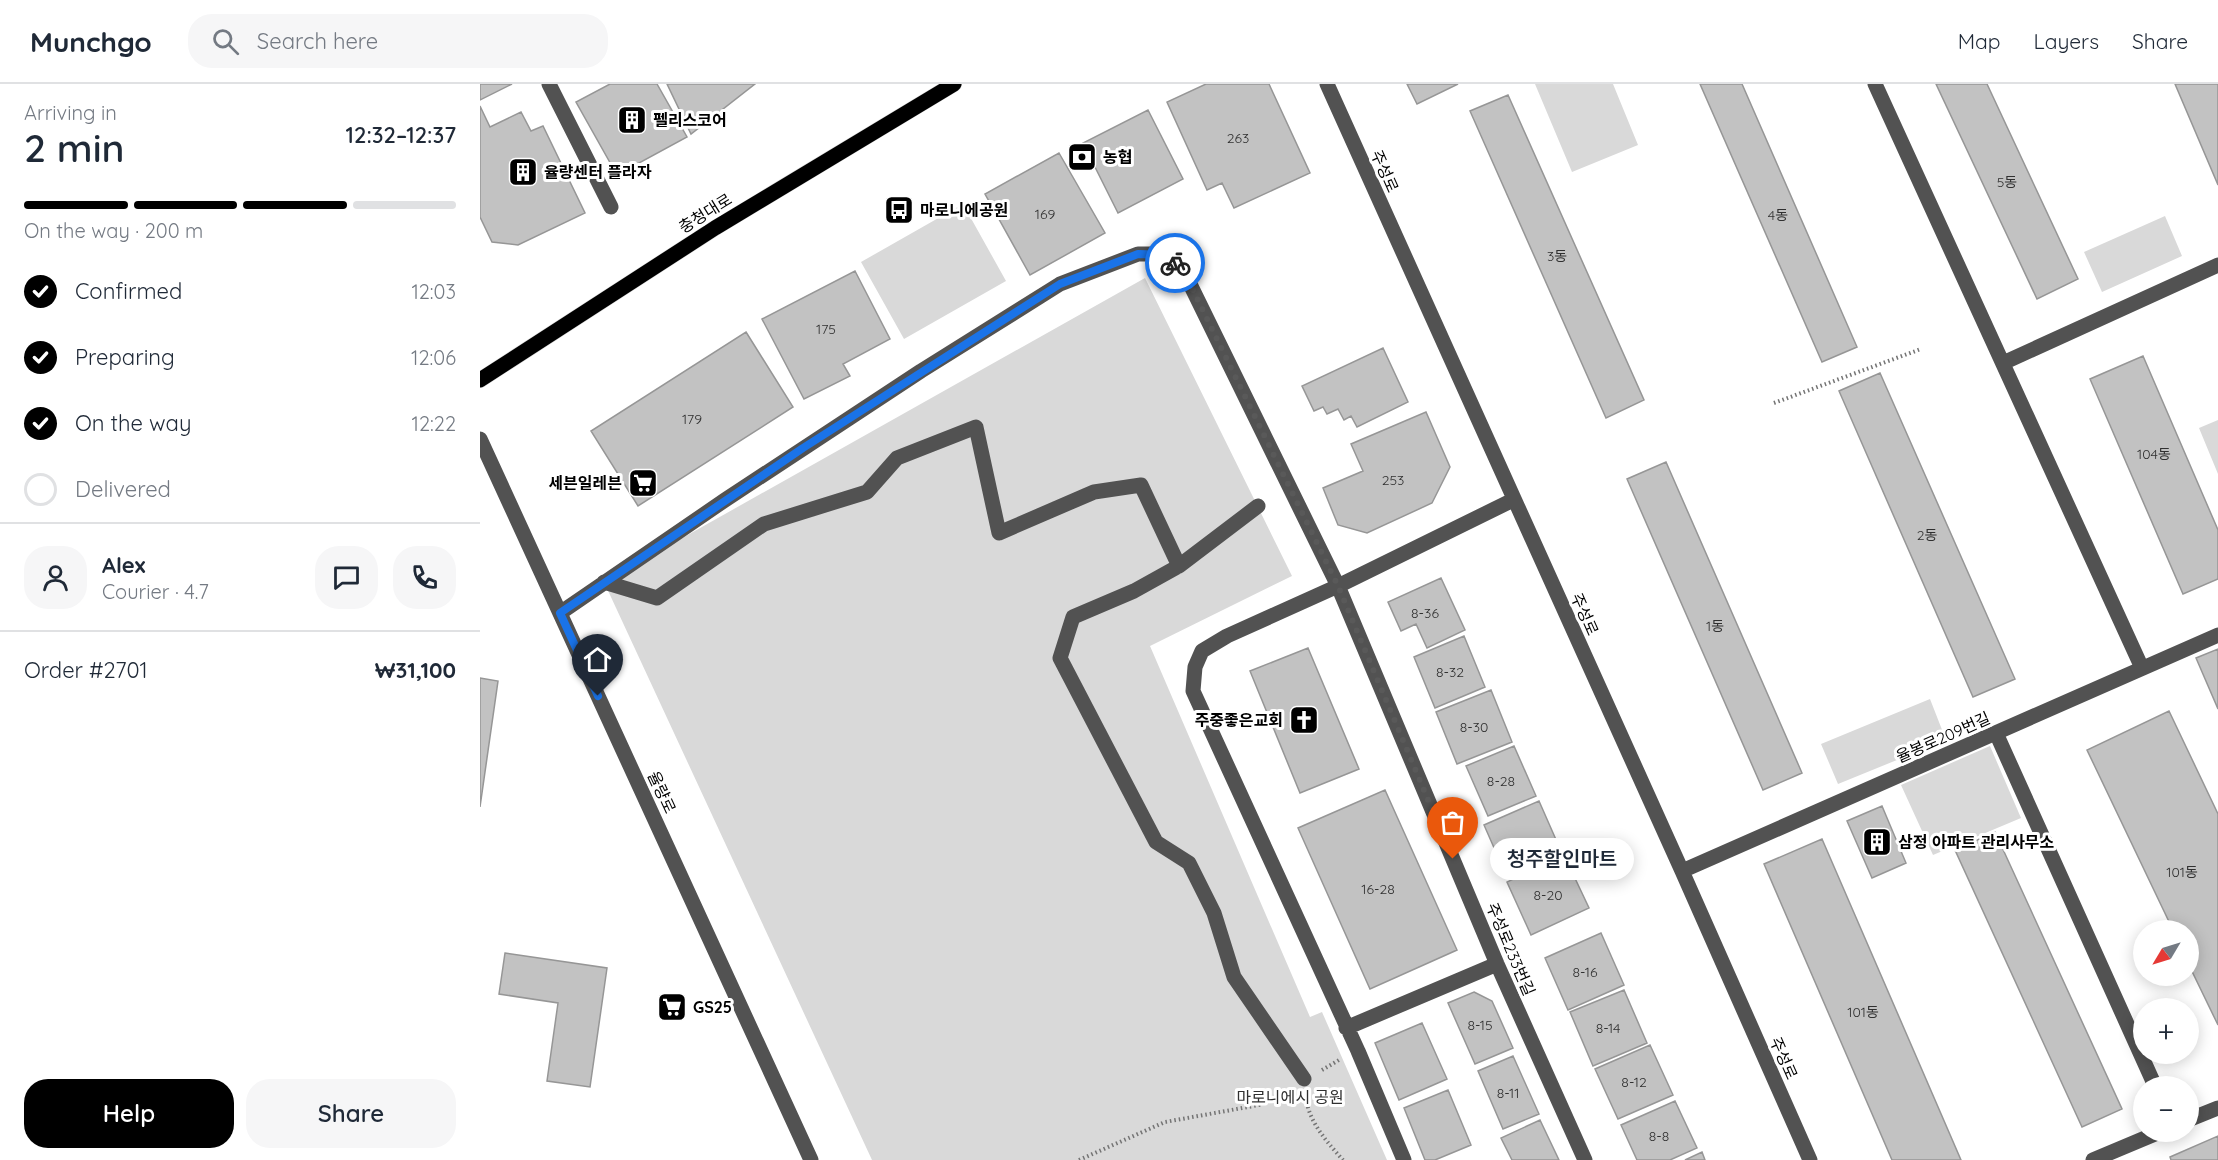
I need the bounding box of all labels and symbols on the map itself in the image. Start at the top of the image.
building icon: 펠리스코어 [616,104,648,136]
place label: 펠리스코어 [653,110,727,130]
house number: 263 [1227,129,1249,147]
bank icon: 농협 [1066,141,1098,173]
place label: 농협 [1103,147,1132,167]
street label: 주성로 [1367,147,1403,195]
building icon: 율량센터 플라자 [507,156,539,188]
place label: 율량센터 플라자 [544,162,652,182]
house number: 5동 [1997,173,2017,191]
street label: 충청대로 [675,189,735,237]
bus stop icon: 마로니에공원 [883,194,915,226]
place label: 마로니에공원 [920,200,1008,220]
house number: 169 [1035,205,1055,223]
house number: 4동 [1768,206,1788,224]
courier [1145,233,1205,293]
house number: 3동 [1547,247,1567,265]
house number: 175 [816,320,836,338]
house number: 179 [682,410,702,428]
house number: 104동 [2137,445,2171,463]
supermarket icon: 세븐일레븐 [627,467,659,499]
house number: 253 [1382,471,1404,489]
place label: 세븐일레븐 [548,473,622,493]
house number: 2동 [1917,526,1937,544]
street label: 주성로 [1567,590,1603,638]
house number: 8-36 [1411,604,1439,622]
house number: 1동 [1706,617,1724,635]
pin [572,634,623,696]
house number: 8-32 [1436,663,1464,681]
church icon: 주중좋은교회 [1288,704,1320,736]
street label: 율봉로209번길 [1893,707,1993,767]
place label: 주중좋은교회 [1195,710,1283,730]
house number: 8-30 [1460,718,1488,736]
street label: 율량로 [644,768,681,816]
house number: 8-28 [1487,772,1515,790]
pin [1427,797,1478,859]
building icon: 삼정 아파트 관리사무소 [1861,826,1893,858]
place label: 삼정 아파트 관리사무소 [1898,832,2054,852]
callout: 청주할인마트 [1489,838,1633,880]
house number: 101동 [2166,863,2198,881]
house number: 16-28 [1361,880,1395,898]
house number: 8-20 [1533,886,1563,904]
street label: 주성로233번길 [1482,899,1540,999]
north arrow [2133,920,2199,986]
house number: 8-16 [1572,963,1598,981]
supermarket icon: GS25 [656,991,688,1023]
place label: GS25 [693,997,732,1017]
house number: 101동 [1847,1003,1879,1021]
house number: 8-15 [1467,1016,1493,1034]
house number: 8-14 [1596,1019,1620,1037]
street label: 주성로 [1766,1034,1802,1082]
house number: 8-12 [1621,1073,1647,1091]
house number: 8-11 [1497,1084,1519,1102]
park label: 마로니에시 공원 [1236,1087,1344,1107]
house number: 8-8 [1649,1127,1669,1145]

